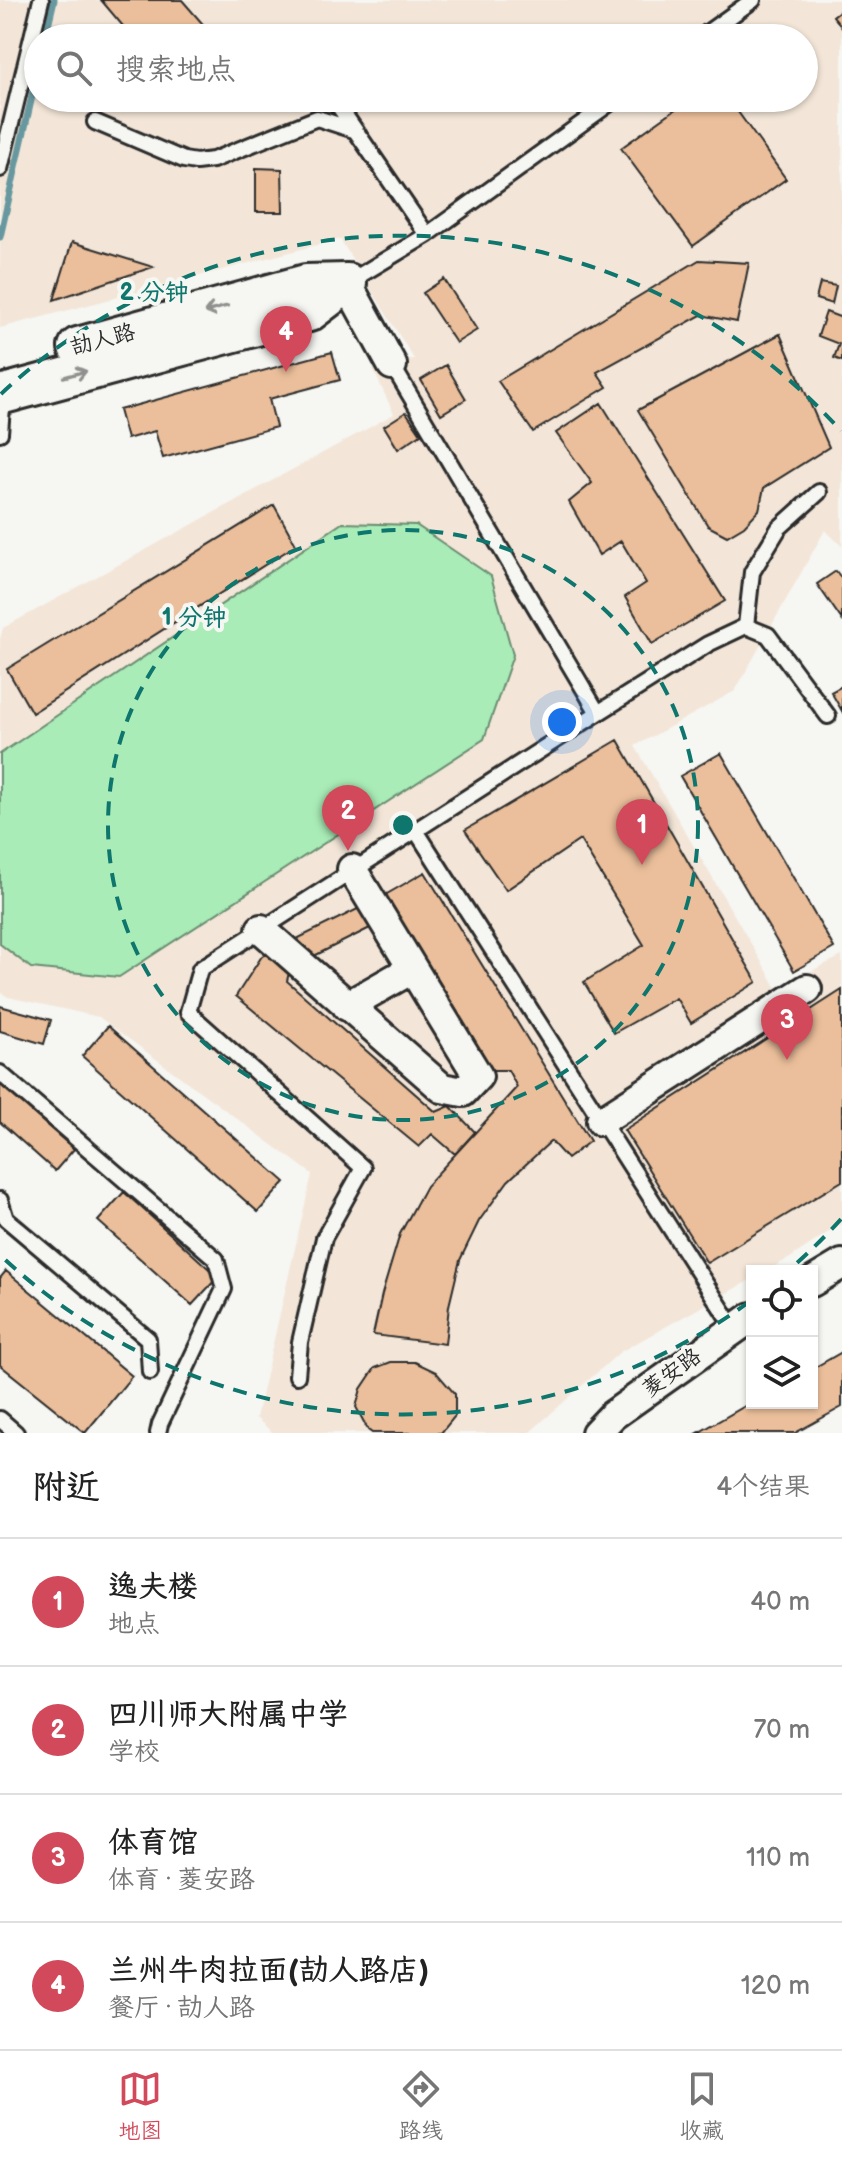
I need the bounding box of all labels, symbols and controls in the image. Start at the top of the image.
search box [24,24,818,112]
icon: search [52,46,96,90]
text: 搜索地点 [116,52,236,88]
text: 2 分钟 [120,278,188,307]
one-way arrow [204,302,229,317]
pin: 4 [260,306,312,372]
street label: 劼人路 [68,318,138,362]
one-way arrow [62,366,88,381]
text: 1 分钟 [162,603,226,632]
your location [542,702,582,742]
pin: 2 [322,785,374,851]
pin: 1 [616,799,668,865]
centre of rings [389,811,417,839]
pin: 3 [761,994,813,1060]
map controls [746,1265,818,1409]
button: locate [746,1265,818,1337]
button: layers [746,1337,818,1409]
street label: 菱安路 [637,1343,707,1403]
text: 附近 [32,1467,100,1508]
text: 4个结果 [716,1472,810,1503]
text: 逸夫楼 [108,1569,198,1605]
text: 1 [53,1587,63,1618]
text: 40 m [750,1587,810,1618]
text: 地点 [108,1609,160,1640]
text: 四川师大附属中学 [108,1697,348,1733]
text: 2 [50,1715,66,1746]
text: 70 m [753,1715,810,1746]
text: 学校 [108,1737,160,1768]
text: 体育馆 [108,1825,198,1861]
text: 3 [50,1843,66,1874]
text: 110 m [746,1843,810,1874]
text: 体育 · 菱安路 [108,1865,255,1896]
text: 兰州牛肉拉面(劼人路店) [108,1953,429,1989]
text: 4 [50,1971,66,2002]
text: 120 m [741,1971,810,2002]
text: 餐厅 · 劼人路 [108,1993,255,2024]
tab: 地图 [118,2067,162,2145]
tab: 路线 [399,2067,443,2145]
tab: 收藏 [680,2067,724,2145]

